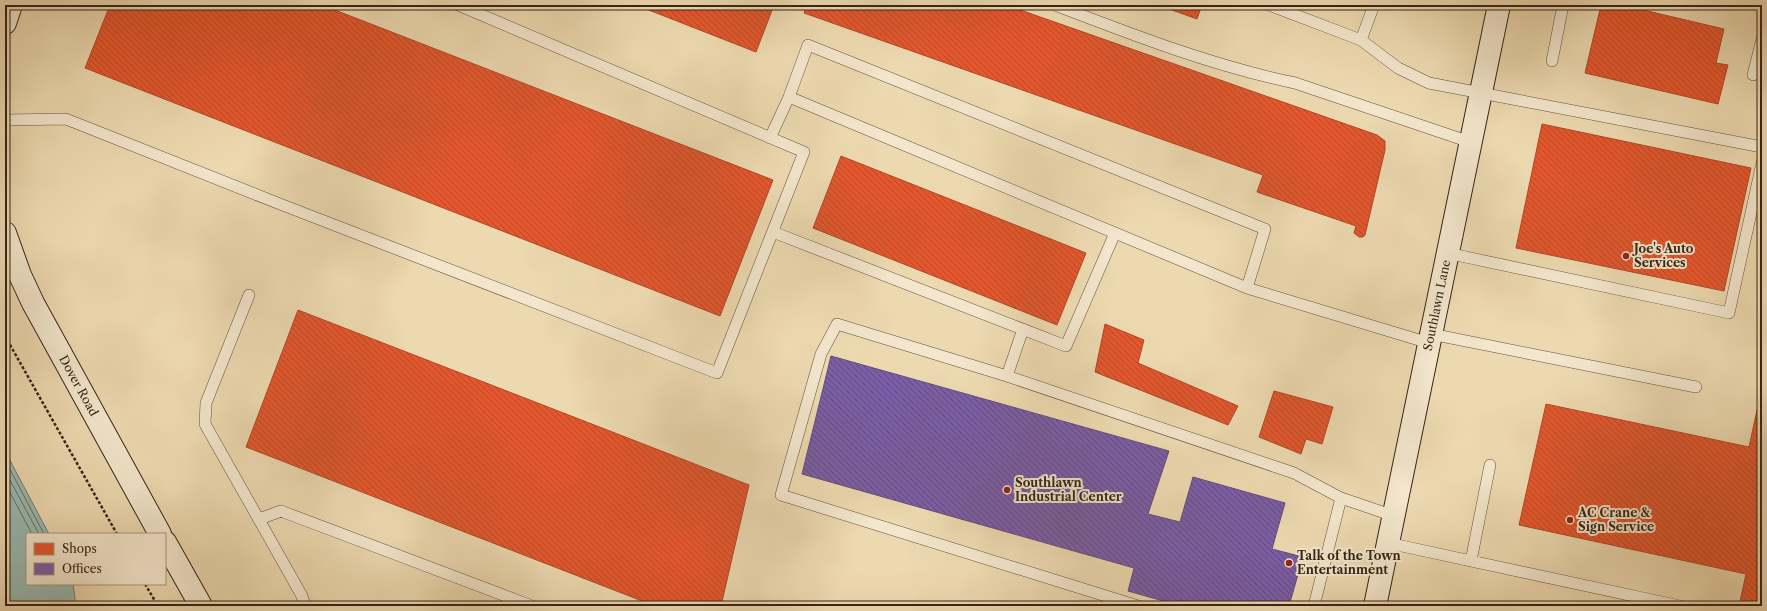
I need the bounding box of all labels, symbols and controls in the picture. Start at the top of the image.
place label: Joe's Auto Services [1632,241,1694,270]
marker: Joe's Auto Services [1621,251,1631,261]
street label: Southlawn Lane [1420,258,1453,352]
street label: Dover Road [56,352,102,419]
place label: Southlawn Industrial Center [1015,475,1122,504]
marker: Southlawn Industrial Center [1002,485,1012,495]
place label: AC Crane & Sign Service [1577,505,1654,534]
marker: AC Crane & Sign Service [1565,515,1575,525]
legend [26,533,166,585]
text: Shops [62,541,97,556]
place label: Talk of the Town Entertainment [1297,548,1402,577]
marker: Talk of the Town Entertainment [1284,558,1294,568]
text: Offices [62,561,102,576]

